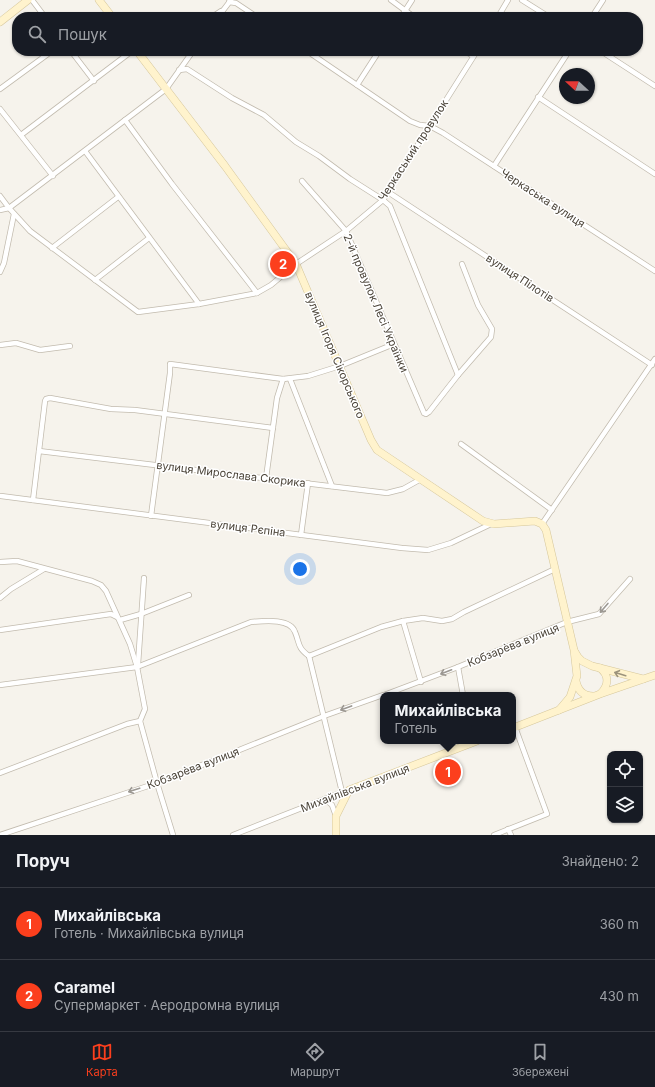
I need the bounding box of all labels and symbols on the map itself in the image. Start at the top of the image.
north arrow [559,68,595,104]
street label: Черкаський провулок [375,97,451,203]
street label: Черкаська вулиця [498,165,588,231]
street label: 2-й провулок Лесі Українки [340,232,412,374]
pin: 2 [270,249,296,279]
street label: вулиця Пілотів [483,251,557,305]
street label: вулиця Ігоря Сікорського [302,290,368,421]
street label: вулиця Мирослава Скорика [156,458,306,490]
street label: вулиця Рєпіна [210,516,286,540]
your location [290,559,310,579]
one-way arrow [600,603,609,614]
street label: Кобзарèва вулиця [465,620,561,670]
one-way arrow [440,669,452,677]
one-way arrow [614,670,627,677]
one-way arrow [341,705,353,713]
street label: Кобзарèва вулиця [145,744,241,792]
pin: 1 [435,757,461,787]
street label: Михайлівська вулиця [299,761,411,815]
one-way arrow [128,787,140,795]

